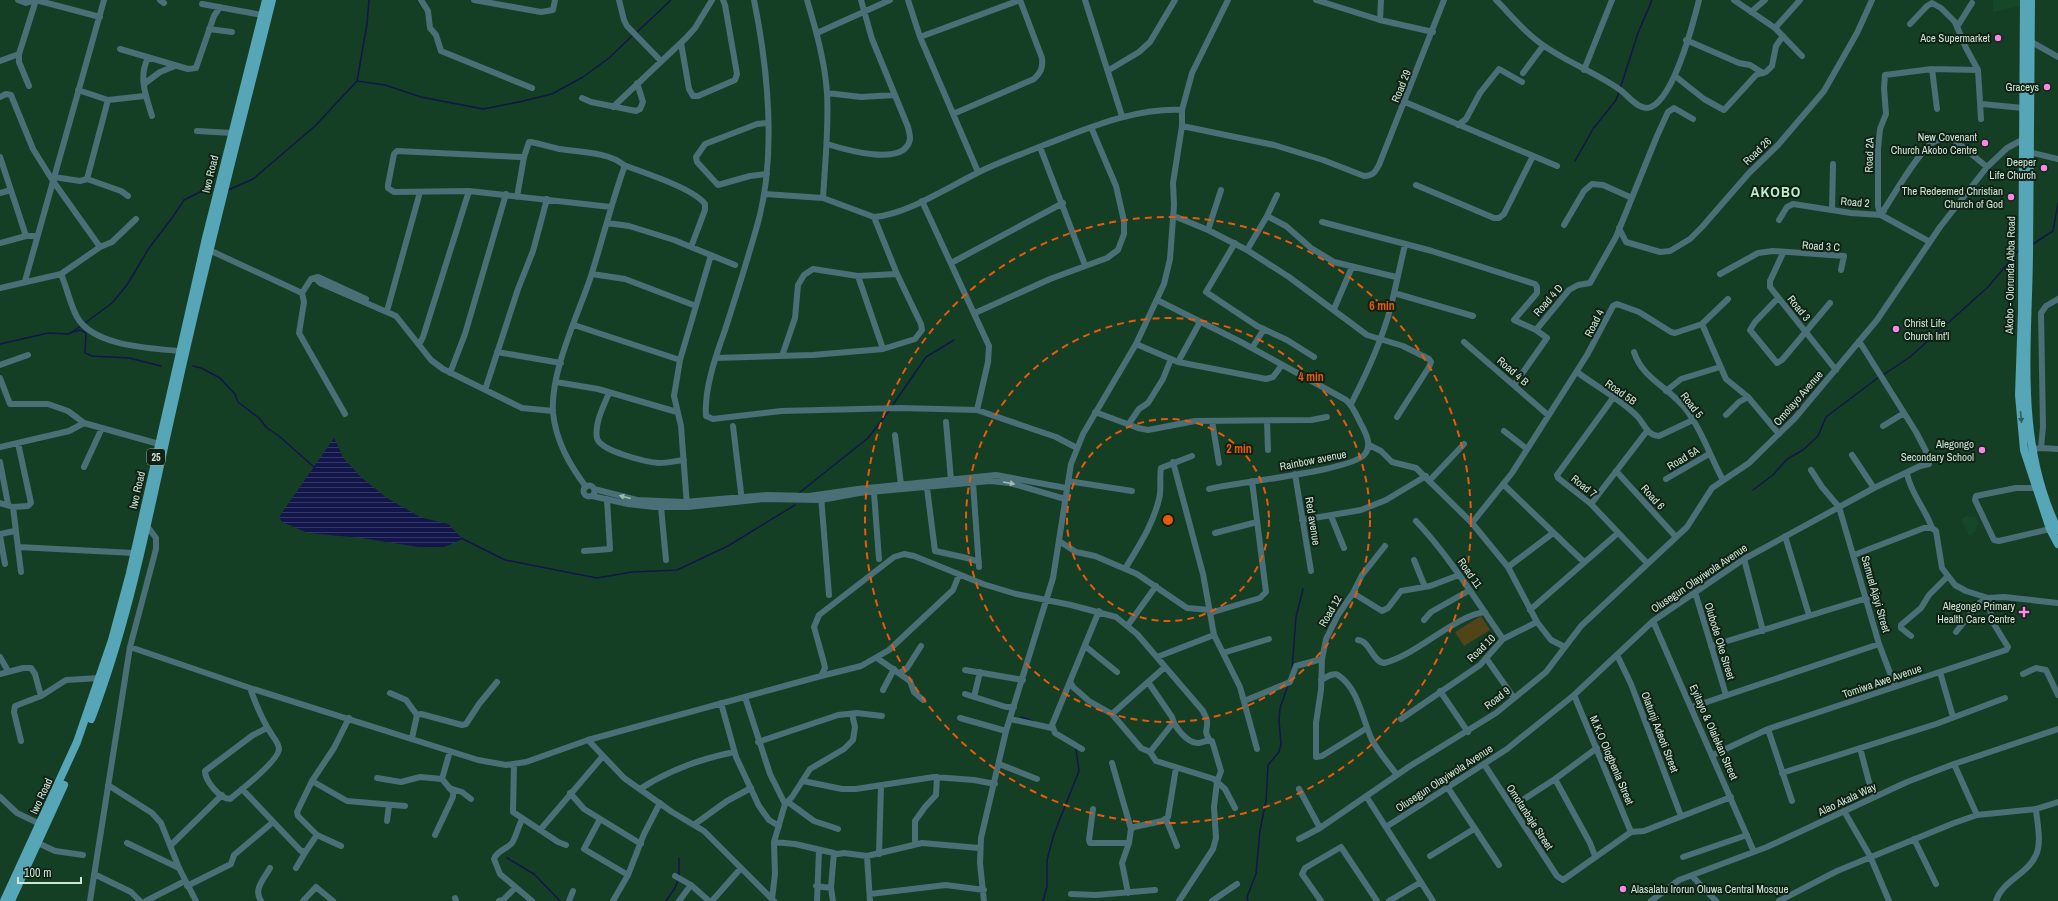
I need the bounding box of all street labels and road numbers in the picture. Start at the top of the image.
street label: Road 29 [1388,68,1414,104]
street label: Road 26 [1740,134,1774,168]
street label: Road 2A [1861,136,1877,173]
street label: Iwo Road [199,154,221,194]
street label: Road 2 [1840,194,1870,210]
street label: Akobo - Olorunda Abba Road [2002,216,2018,335]
street label: Road 3 C [1802,238,1841,254]
street label: Road 4 D [1530,281,1566,319]
street label: Road 3 [1784,292,1814,324]
street label: Road 4 [1581,307,1607,339]
street label: Road 4 B [1494,353,1532,389]
street label: Omolayo Avenue [1770,368,1826,428]
street label: Road 5B [1603,376,1639,408]
street label: Road 5 [1678,389,1706,421]
street label: Road 5A [1664,442,1702,473]
street label: Rainbow avenue [1278,447,1348,473]
road number: 25 [147,449,165,465]
street label: Iwo Road [126,470,148,510]
street label: Road 7 [1568,471,1600,501]
street label: Road 6 [1638,482,1668,512]
street label: Red avenue [1302,496,1324,546]
street label: Olusegun Olayiwola Avenue [1648,541,1750,615]
street label: Samuel Ajayi Street [1858,554,1894,634]
street label: Road 11 [1455,555,1485,591]
street label: Road 12 [1315,593,1345,629]
street label: Olubode Oke Street [1702,601,1738,682]
street label: Road 10 [1464,631,1498,665]
street label: Tomiwa Awe Avenue [1841,661,1923,701]
street label: Eyitayo & Olalekan Street [1687,682,1742,782]
street label: Road 9 [1481,684,1513,712]
street label: Olatunji Adeoti Street [1638,689,1682,775]
street label: M.K.O Ologbenla Street [1587,713,1637,807]
street label: Olusegun Olayiwola Avenue [1393,741,1495,815]
street label: Iwo Road [27,776,55,816]
street label: Alao Akala Way [1815,779,1879,819]
street label: Omotanbaje Street [1504,781,1557,853]

